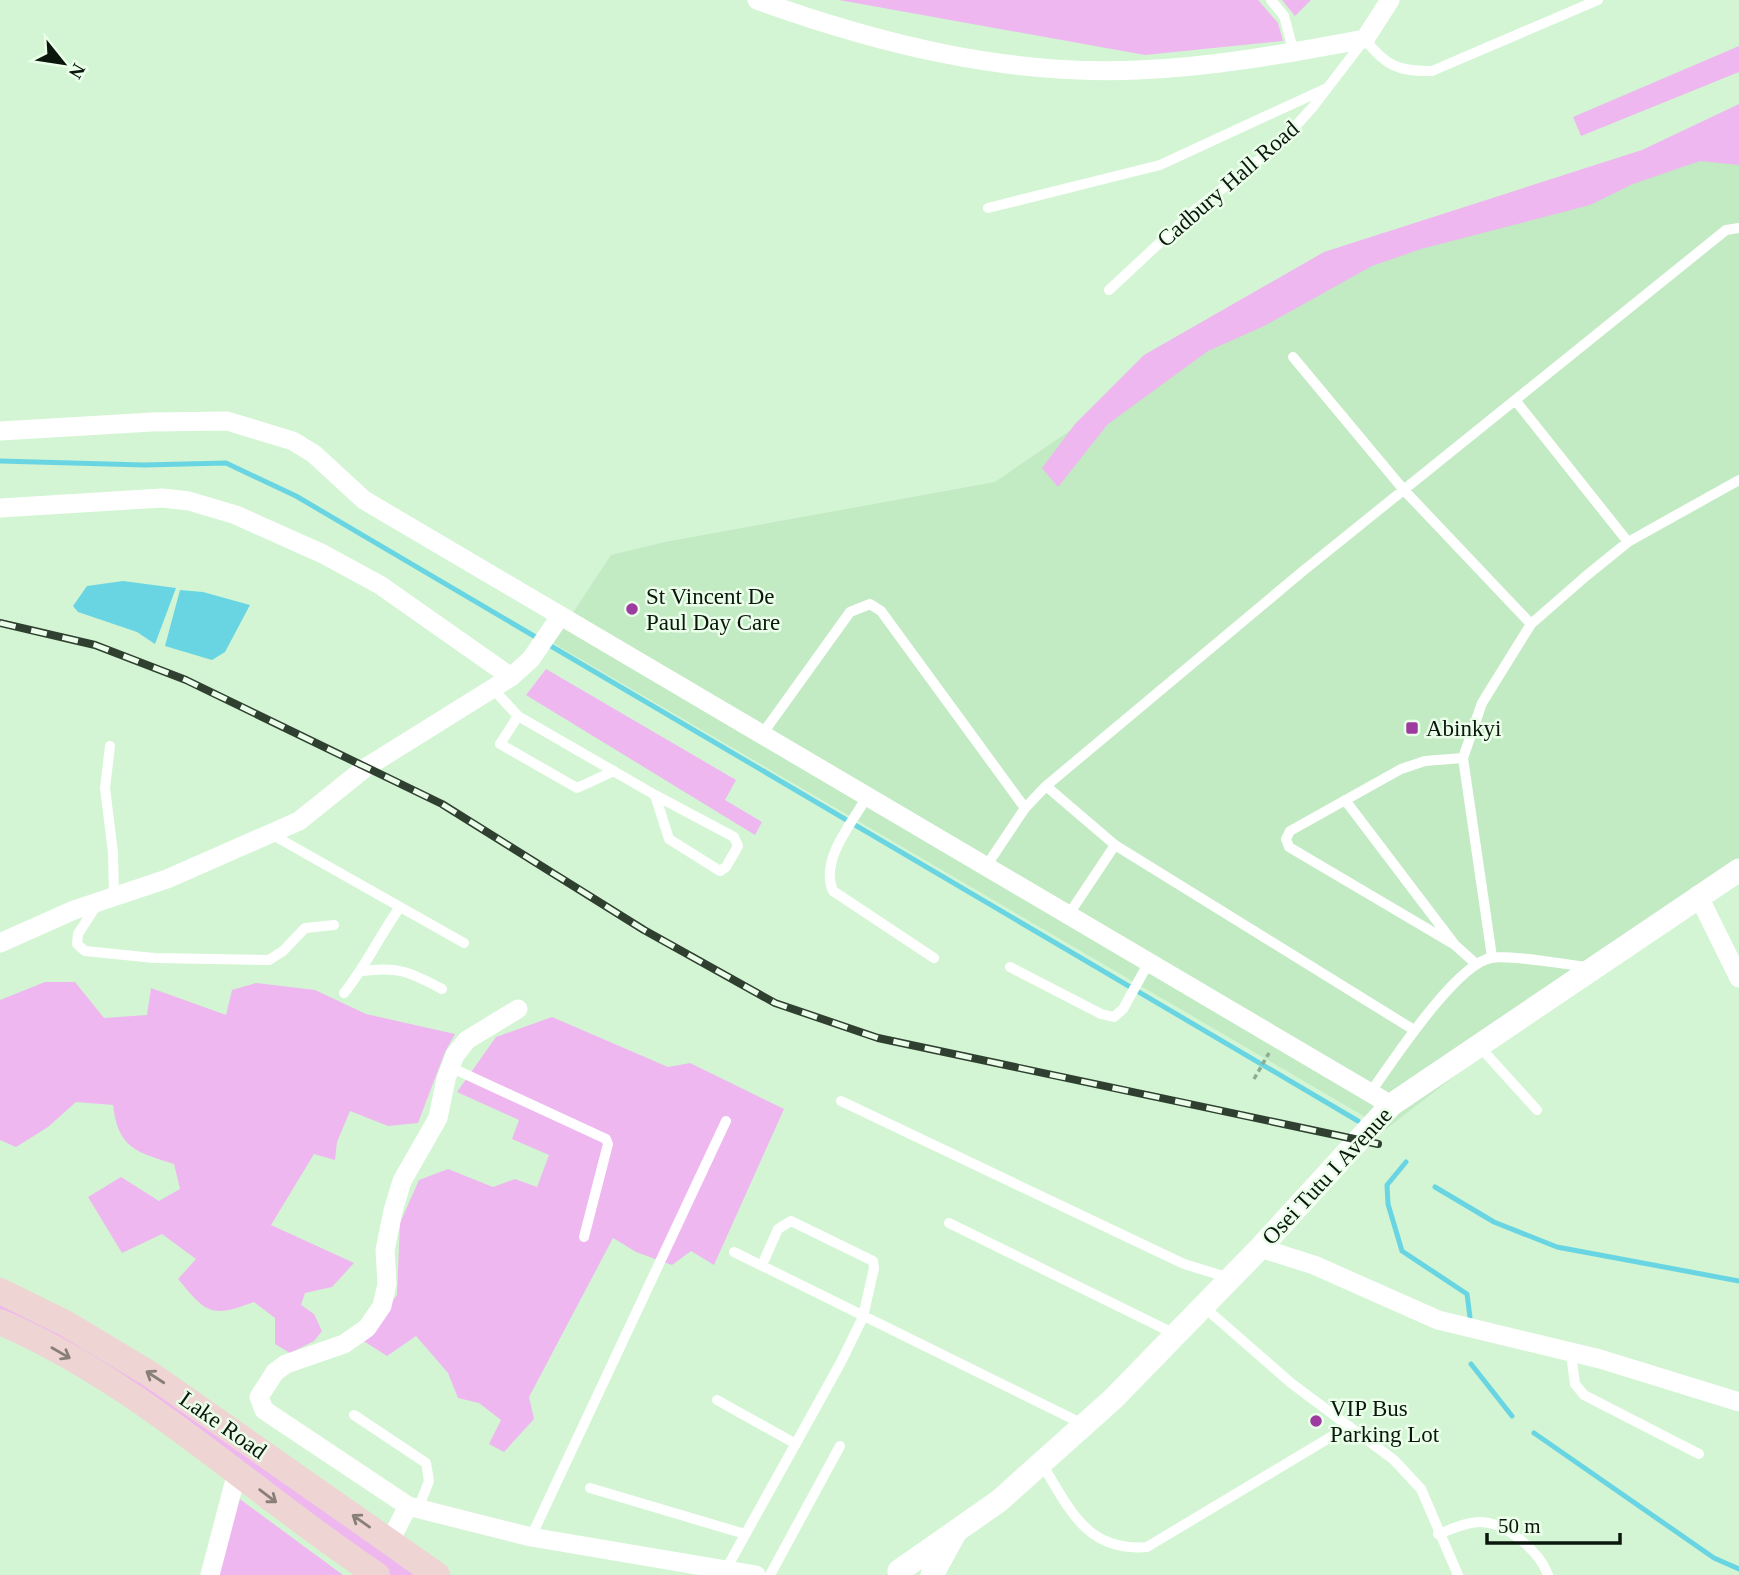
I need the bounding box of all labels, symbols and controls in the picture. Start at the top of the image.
north arrow [28,28,98,98]
text: N [65,60,90,83]
street label: Cadbury Hall Road [1152,116,1304,252]
place label: St Vincent De Paul Day Care [646,584,780,635]
marker: St Vincent De Paul Day Care [624,601,640,617]
place label: Abinkyi [1426,716,1501,741]
marker: Abinkyi [1404,720,1420,736]
street label: Osei Tutu I Avenue [1257,1102,1397,1250]
one-way arrow [50,1347,71,1360]
one-way arrow [145,1370,165,1384]
street label: Lake Road [175,1386,272,1464]
place label: VIP Bus Parking Lot [1330,1396,1440,1447]
marker: VIP Bus Parking Lot [1308,1413,1324,1429]
one-way arrow [258,1488,277,1503]
scale bar [1487,1502,1620,1546]
one-way arrow [352,1514,371,1528]
text: 50 m [1498,1514,1541,1538]

